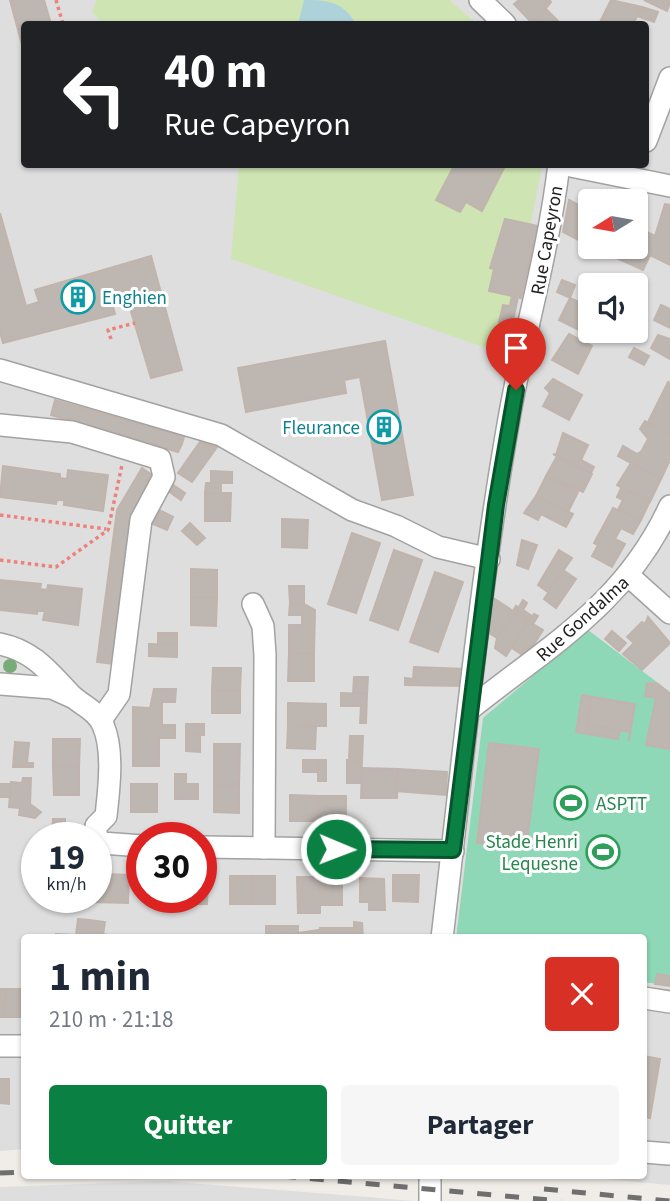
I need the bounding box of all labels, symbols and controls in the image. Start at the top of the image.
text: 40 m [164,37,268,107]
icon: left [49,49,140,140]
text: Rue Capeyron [164,102,351,148]
street label: Rue Capeyron [525,183,570,297]
north arrow [578,189,648,259]
map controls [578,189,648,343]
button: sound [578,273,648,343]
building icon: Enghien [59,278,97,316]
place label: Enghien [102,285,167,312]
pin [486,318,546,390]
icon: arrive [497,329,535,367]
building icon: Fleurance [365,408,403,446]
place label: Fleurance [282,415,360,442]
street label: Rue Gondalma [530,570,636,668]
sports icon: ASPTT [552,784,590,822]
place label: ASPTT [596,791,647,818]
position arrow [299,812,373,886]
speed limit sign: 30 [126,822,217,913]
place label: Stade Henri Lequesne [485,829,578,878]
text: 19 [48,833,85,883]
sports icon: Stade Henri Lequesne [584,833,622,871]
text: km/h [47,872,86,897]
text: 1 min [49,947,151,1007]
button: close [545,957,619,1031]
text: 210 m · 21:18 [49,1003,173,1036]
button: Quitter [49,1085,327,1165]
button: Partager [341,1085,619,1165]

